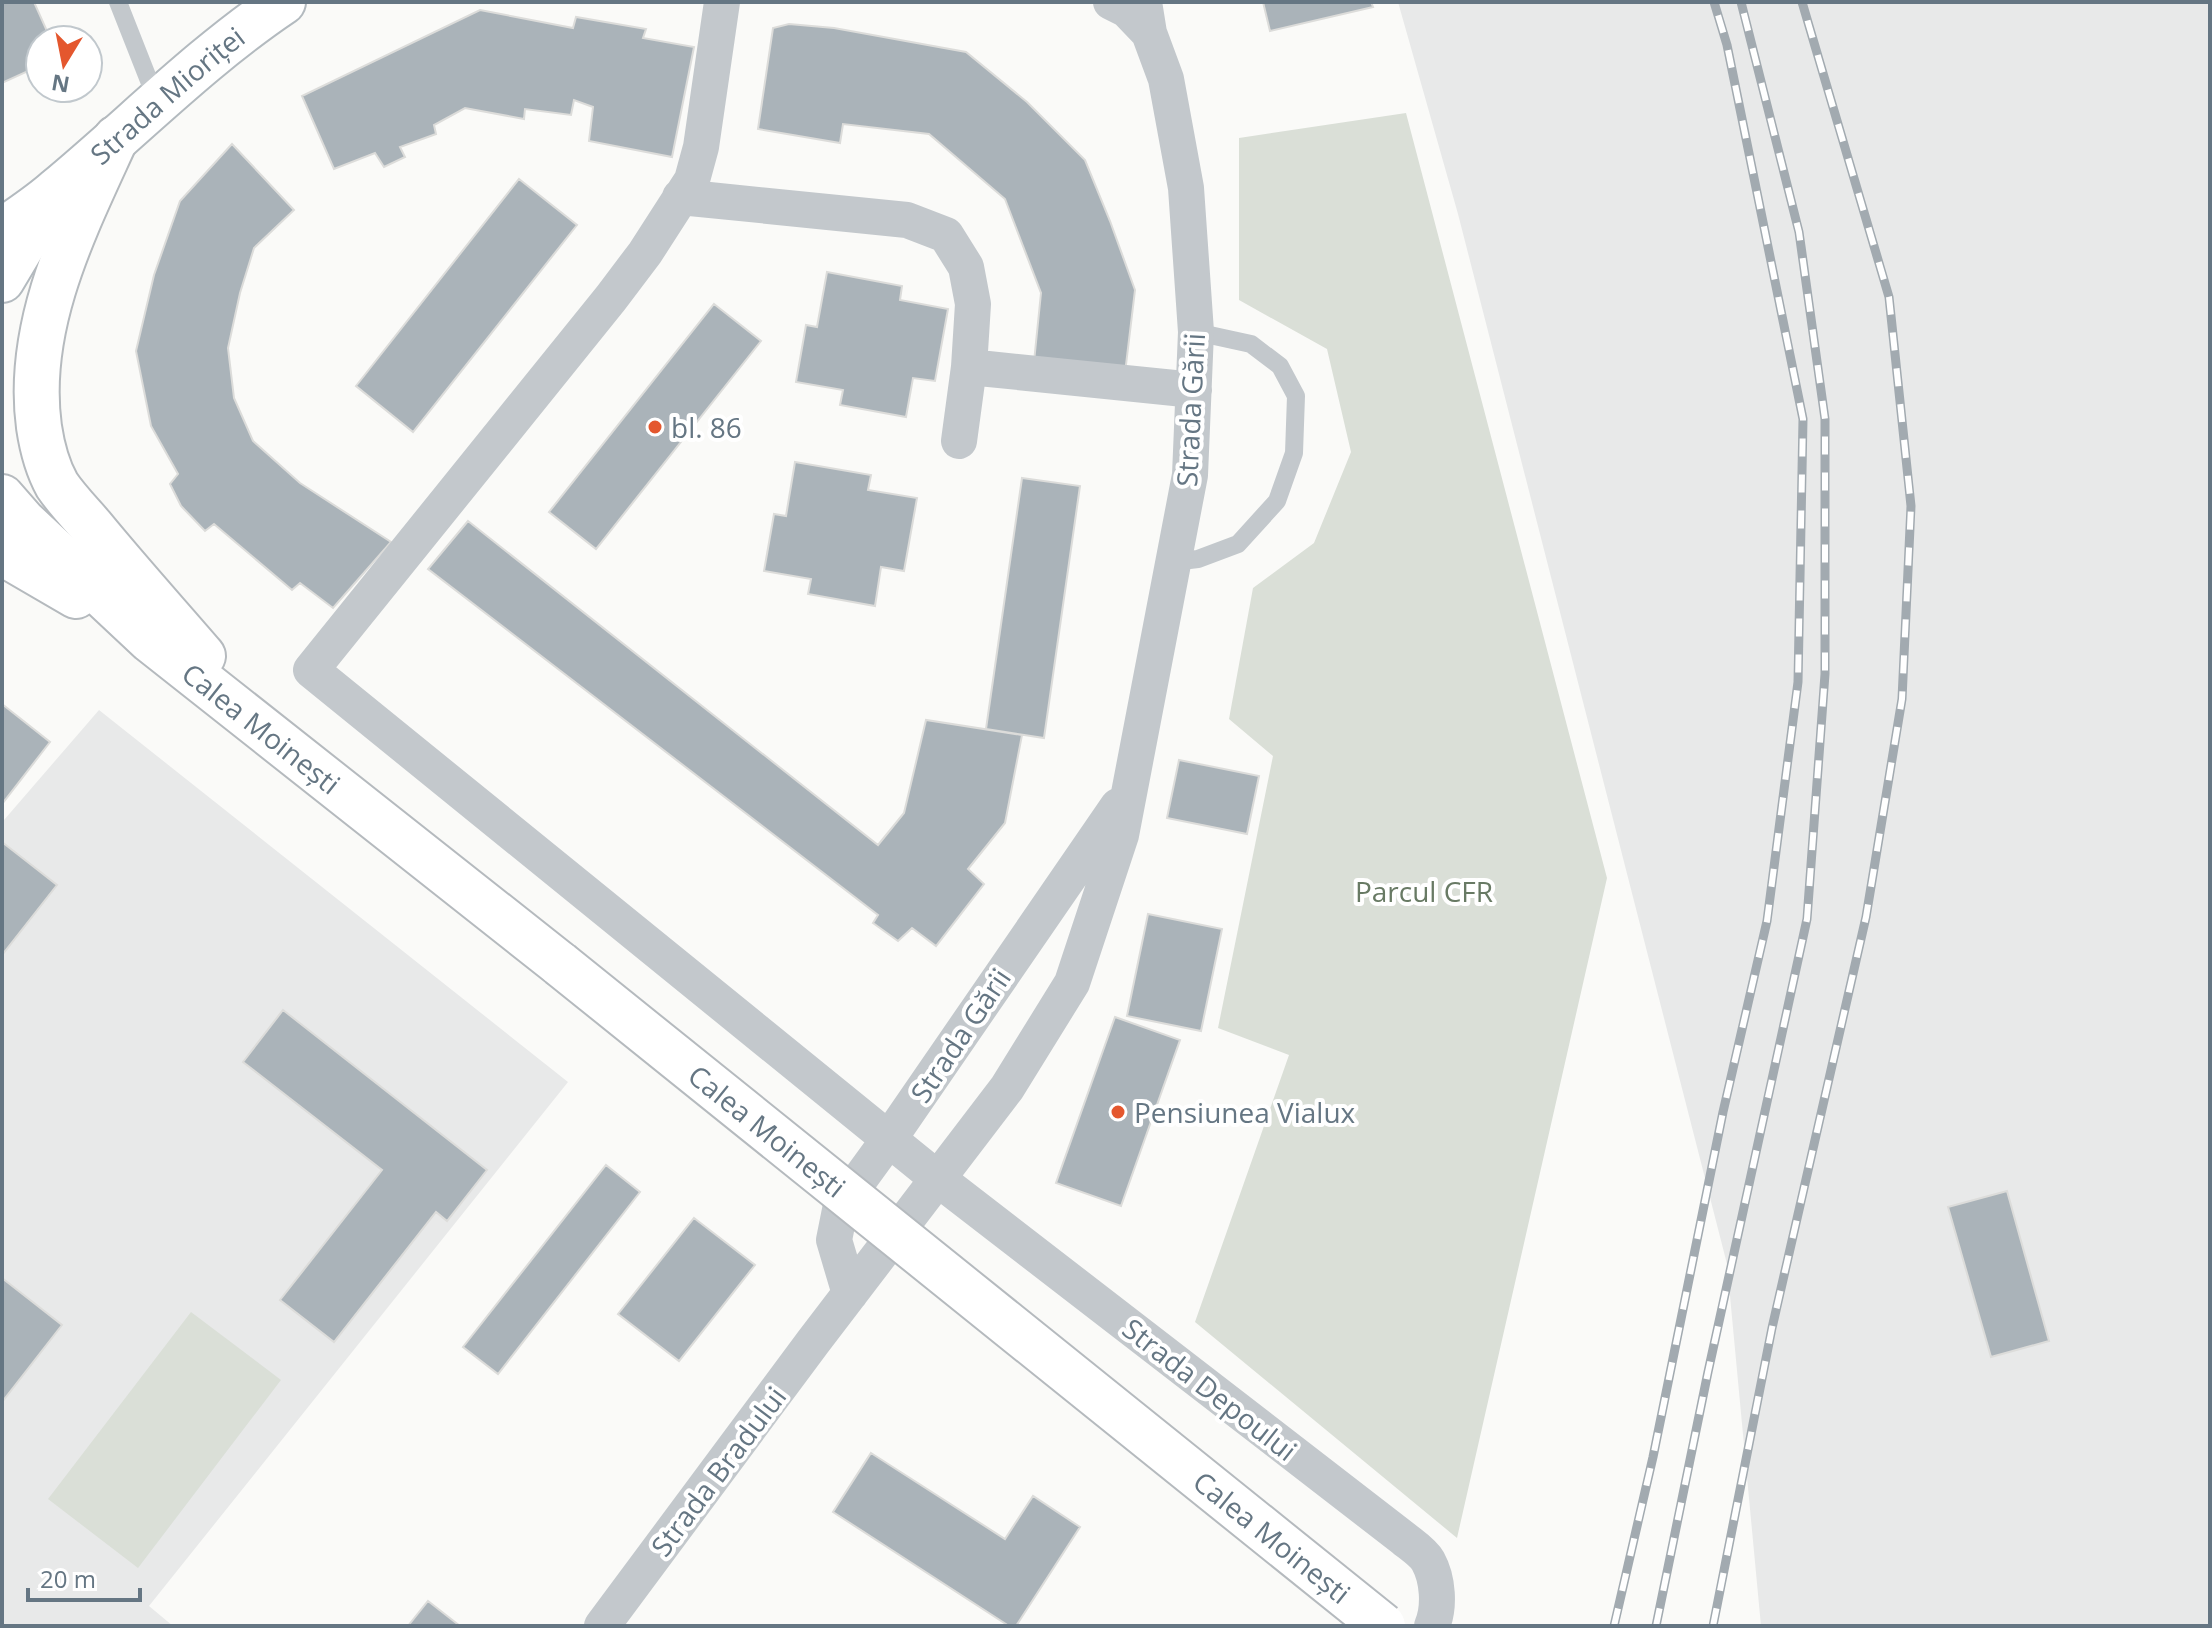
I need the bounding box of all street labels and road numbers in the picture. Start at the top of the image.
street label: Strada Mioriței [82,18,252,173]
street label: Strada Gării [1167,332,1213,488]
street label: Calea Moinești [175,654,348,802]
street label: Strada Gării [901,961,1019,1109]
street label: Calea Moinești [681,1056,854,1205]
street label: Strada Depoului [1115,1309,1305,1469]
street label: Strada Bradului [642,1379,794,1563]
street label: Calea Moinești [1186,1462,1359,1612]

